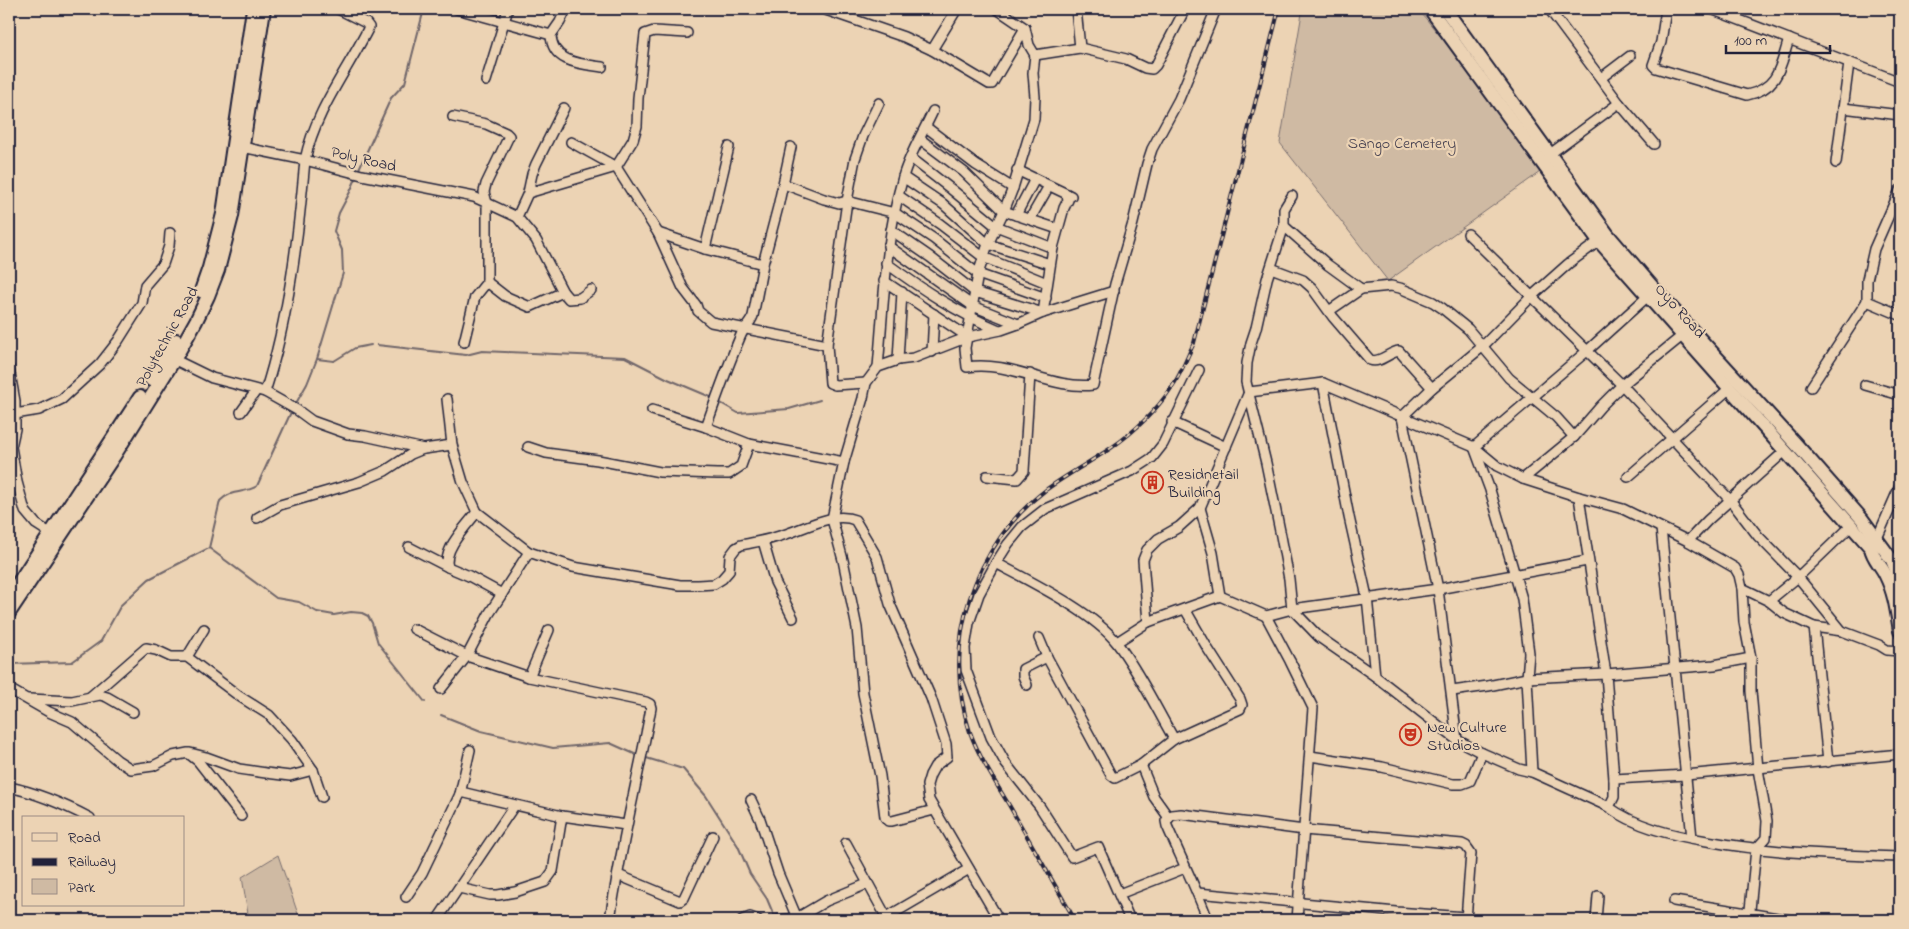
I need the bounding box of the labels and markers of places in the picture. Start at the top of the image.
place label: Residnetail Building [1167,463,1239,505]
building icon: Residnetail Building [1140,470,1164,494]
place label: New Culture Studios [1427,716,1507,758]
theatre icon: New Culture Studios [1399,723,1423,747]

